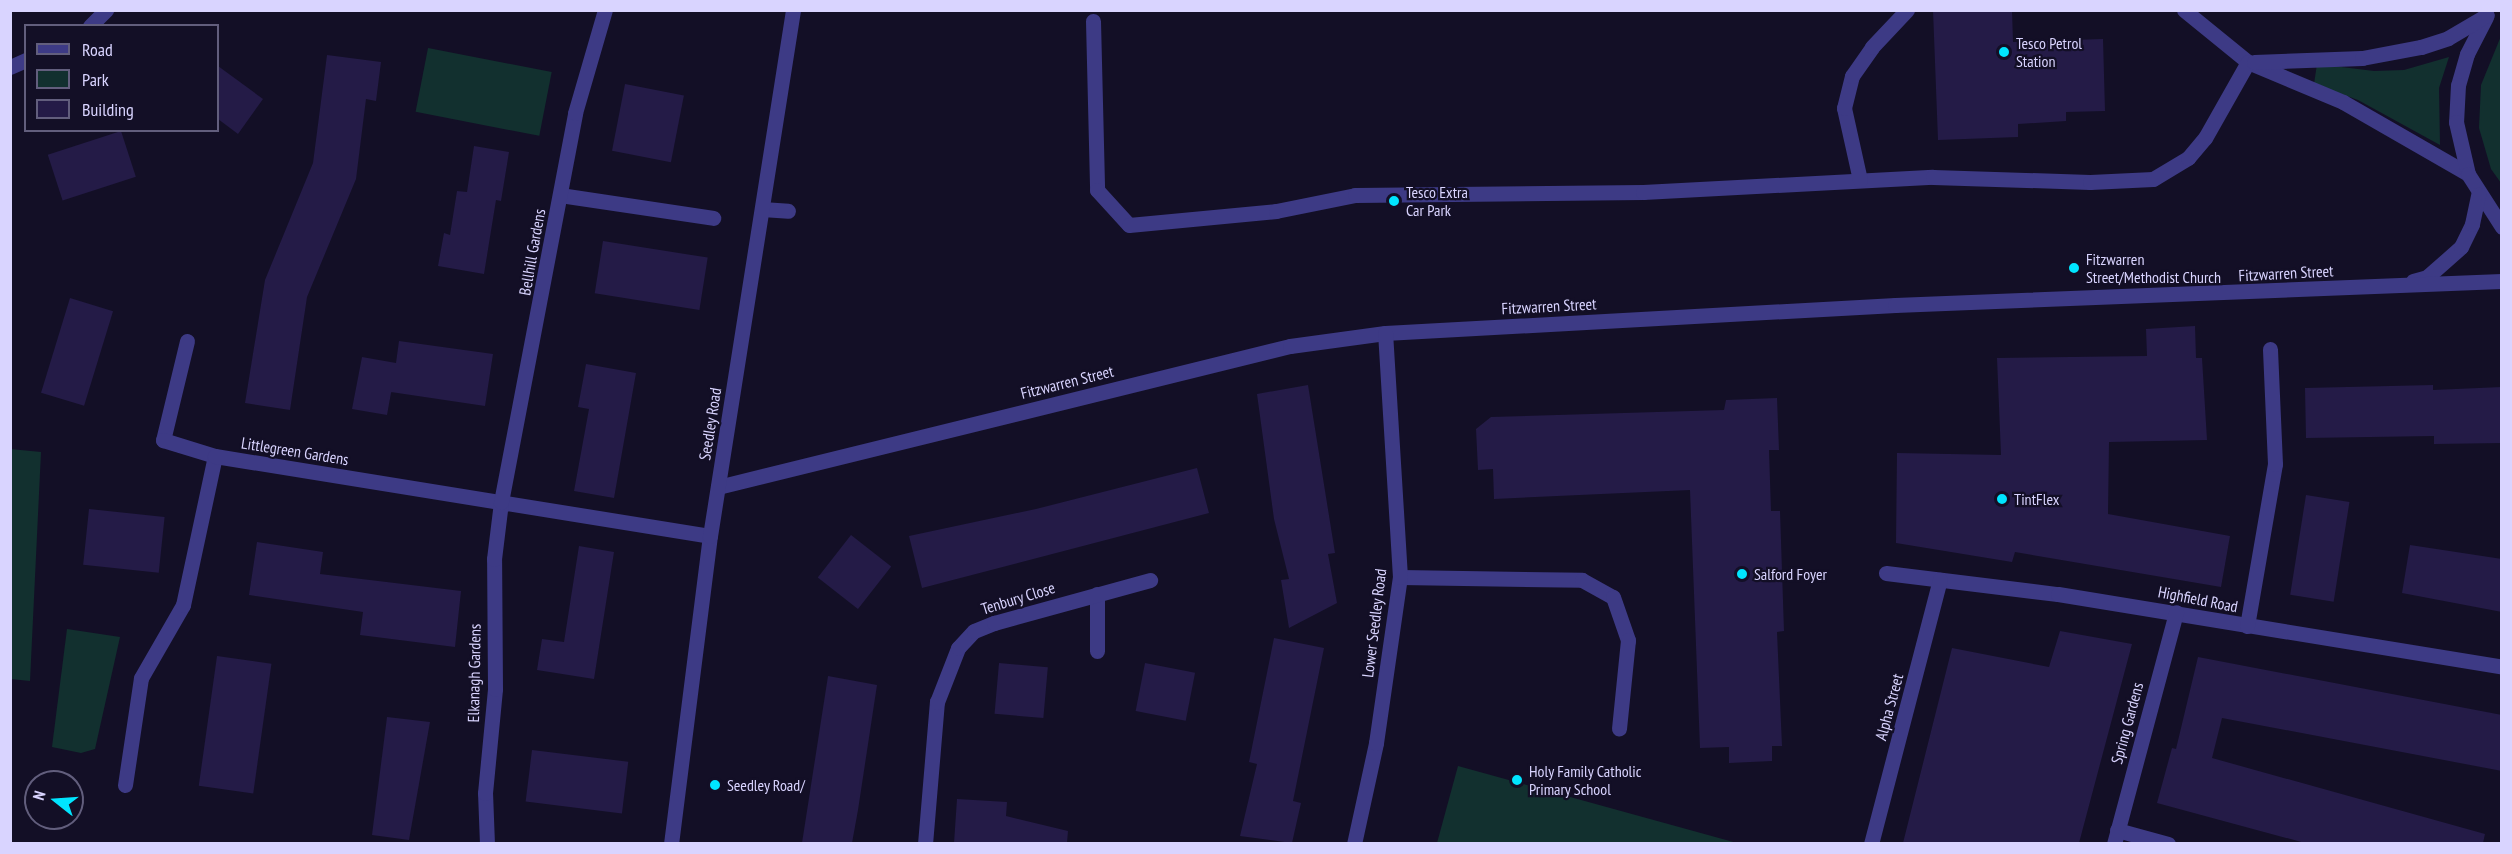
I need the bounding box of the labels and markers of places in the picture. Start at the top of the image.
place label: Tesco Petrol Station [2016,33,2082,71]
marker: Tesco Petrol Station [1997,45,2011,59]
place label: Tesco Extra Car Park [1406,182,1468,220]
marker: Tesco Extra Car Park [1387,194,1401,208]
place label: Fitzwarren Street/Methodist Church [2086,249,2221,287]
marker: Fitzwarren Street/Methodist Church [2067,261,2081,275]
place label: TintFlex [2014,489,2059,509]
marker: TintFlex [1995,492,2009,506]
place label: Salford Foyer [1754,564,1827,584]
marker: Salford Foyer [1735,567,1749,581]
place label: Holy Family Catholic Primary School [1529,761,1642,799]
marker: Holy Family Catholic Primary School [1510,773,1524,787]
place label: Seedley Road/ [727,775,805,795]
marker: Seedley Road/ [708,778,722,792]

